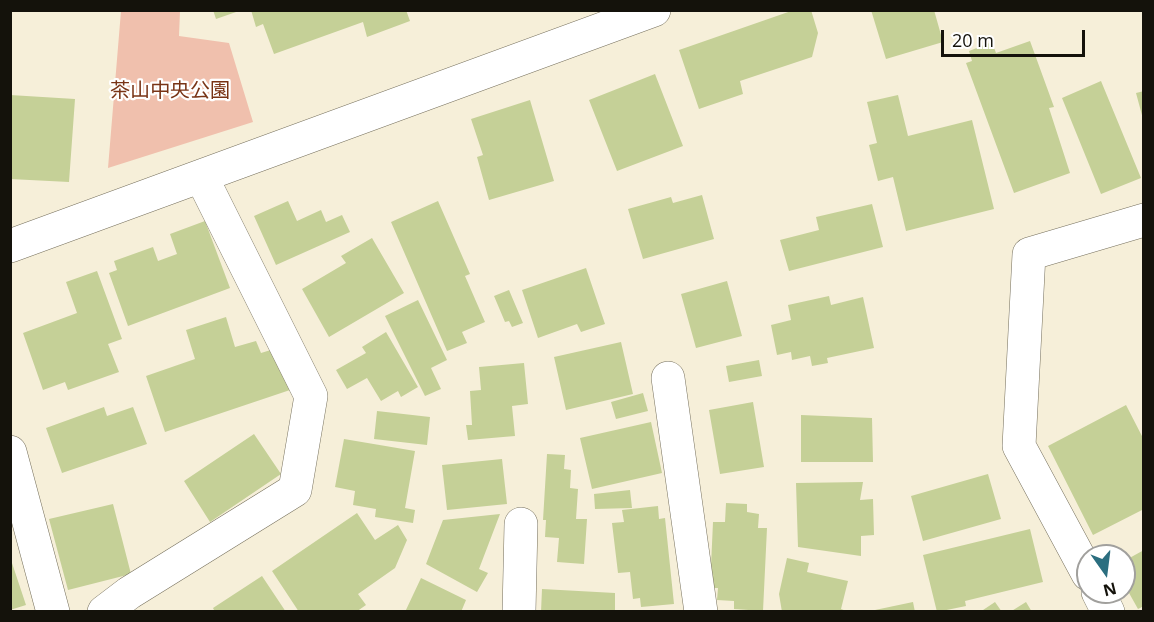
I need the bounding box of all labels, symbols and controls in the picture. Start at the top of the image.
scale bar [944,18,1088,56]
text: 20 m [952,28,994,52]
park label: 茶山中央公園 [110,79,230,103]
north arrow [1076,544,1136,604]
text: N [1101,577,1119,602]

